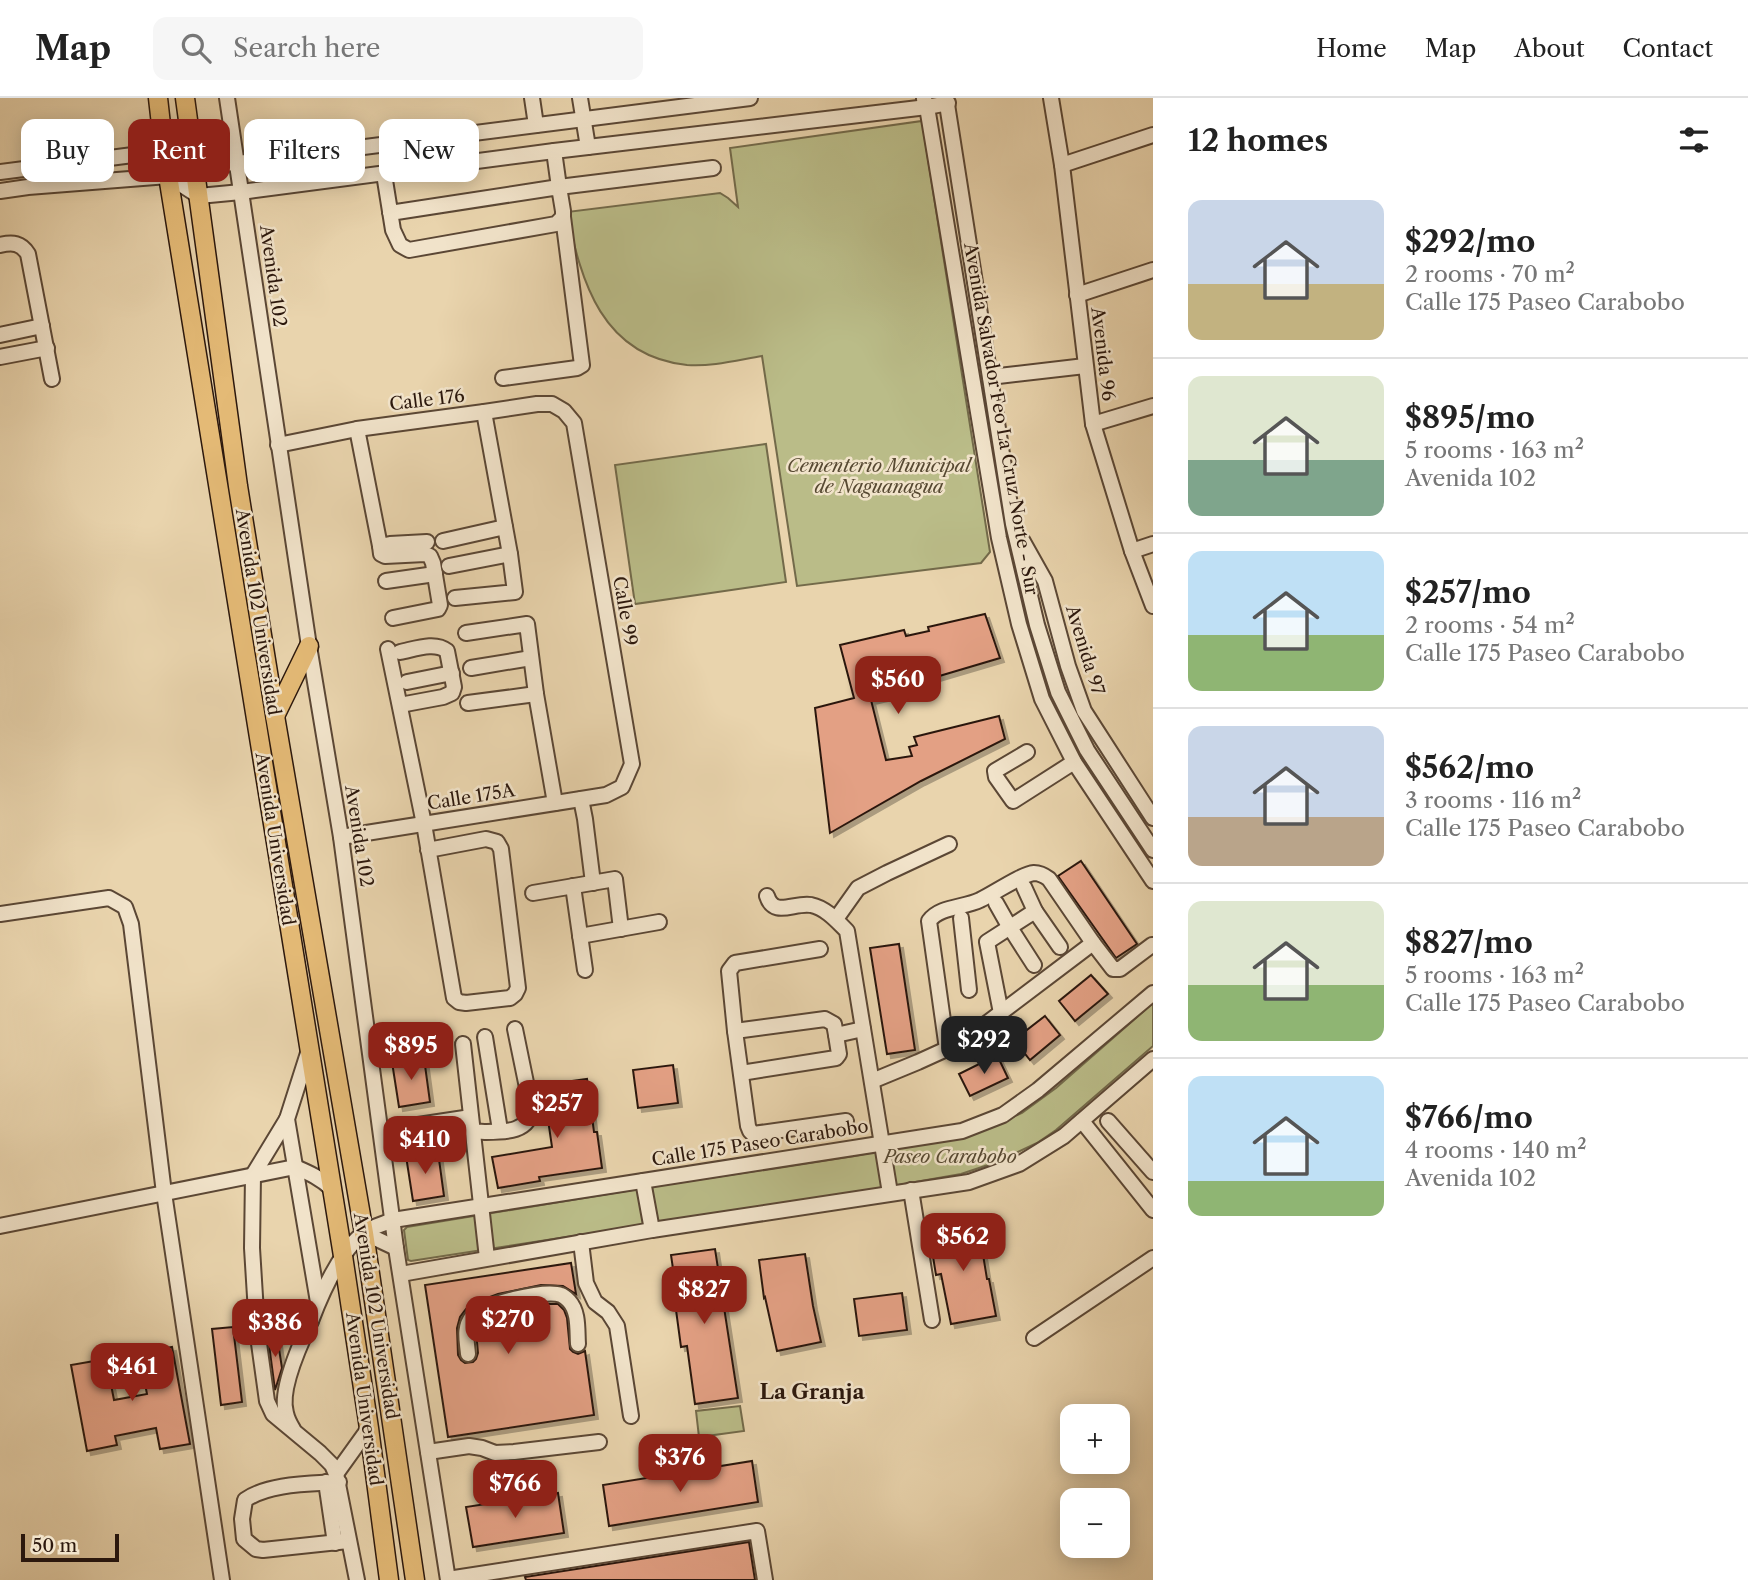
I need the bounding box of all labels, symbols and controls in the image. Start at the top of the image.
search box [153,17,643,80]
text: Map [35,28,111,69]
icon: search [177,29,215,67]
text: Search here [233,32,380,64]
text: Home [1316,34,1387,63]
text: Map [1425,34,1476,63]
text: About [1514,34,1585,63]
text: Contact [1623,34,1713,63]
chip: Buy [21,119,114,182]
chip: Rent [128,119,230,182]
chip: Filters [244,119,365,182]
chip: New [379,119,479,182]
icon: filters [1675,121,1713,159]
text: 12 homes [1188,122,1328,159]
street label: Avenida 102 [255,223,291,328]
text: $292/mo [1405,223,1535,260]
icon: home [1244,228,1328,312]
street label: Avenida Salvador Feo La Cruz Norte - Sur [959,240,1043,597]
text: 2 rooms · 70 m² [1405,260,1575,288]
text: Calle 175 Paseo Carabobo [1405,288,1685,316]
street label: Avenida 96 [1086,305,1120,402]
street label: Calle 176 [388,384,466,416]
text: $895/mo [1405,399,1535,436]
icon: home [1244,404,1328,488]
text: 5 rooms · 163 m² [1405,436,1584,464]
park label: Cementerio Municipal de Naguanagua [787,455,973,498]
text: Avenida 102 [1405,464,1536,492]
street label: Avenida 102 Universidad [231,506,285,717]
text: $257/mo [1405,574,1531,611]
street label: Calle 99 [608,575,642,647]
icon: home [1244,579,1328,663]
street label: Avenida 97 [1061,601,1109,698]
text: 2 rooms · 54 m² [1405,611,1575,639]
text: Calle 175 Paseo Carabobo [1405,639,1685,667]
pin: $560 [857,656,939,716]
text: $560 [871,665,925,693]
text: $562/mo [1405,749,1534,786]
street label: Avenida Universidad [250,750,300,927]
icon: home [1244,754,1328,838]
street label: Calle 175A [426,779,517,815]
street label: Avenida 102 [340,783,378,888]
text: 3 rooms · 116 m² [1405,786,1581,814]
text: Calle 175 Paseo Carabobo [1405,814,1685,842]
text: $827/mo [1405,924,1533,961]
icon: home [1244,929,1328,1013]
text: 5 rooms · 163 m² [1405,961,1584,989]
text: Calle 175 Paseo Carabobo [1405,989,1685,1017]
pin: $292 [943,1016,1025,1076]
pin: $895 [370,1023,452,1082]
text: $292 [957,1025,1011,1053]
text: $895 [384,1031,438,1059]
pin: $257 [516,1080,598,1140]
text: $257 [531,1089,583,1117]
text: $766/mo [1405,1099,1533,1136]
icon: home [1244,1104,1328,1188]
street label: Calle 175 Paseo Carabobo [650,1115,870,1171]
pin: $410 [384,1116,466,1176]
text: $410 [399,1125,451,1153]
text: 4 rooms · 140 m² [1405,1136,1587,1164]
park label: Paseo Carabobo [881,1146,1017,1168]
text: Avenida 102 [1405,1164,1536,1192]
street label: Avenida 102 Universidad [349,1210,403,1421]
pin: $562 [922,1214,1004,1273]
text: $562 [937,1222,989,1250]
pin: $827 [663,1266,745,1326]
text: $827 [678,1275,730,1303]
pin: $270 [467,1296,549,1356]
pin: $386 [234,1300,316,1359]
text: $270 [481,1305,535,1333]
text: $386 [248,1308,302,1336]
street label: Avenida Universidad [341,1310,387,1487]
pin: $461 [91,1344,173,1403]
text: $461 [107,1352,157,1380]
district label: La Granja [759,1379,865,1404]
map controls [1060,1404,1130,1558]
button: + [1060,1404,1130,1474]
pin: $376 [639,1434,721,1494]
text: $376 [654,1443,706,1471]
pin: $766 [474,1460,556,1520]
text: $766 [489,1469,541,1497]
button: − [1060,1488,1130,1558]
scale bar [21,1531,119,1563]
text: 50 m [32,1534,77,1557]

